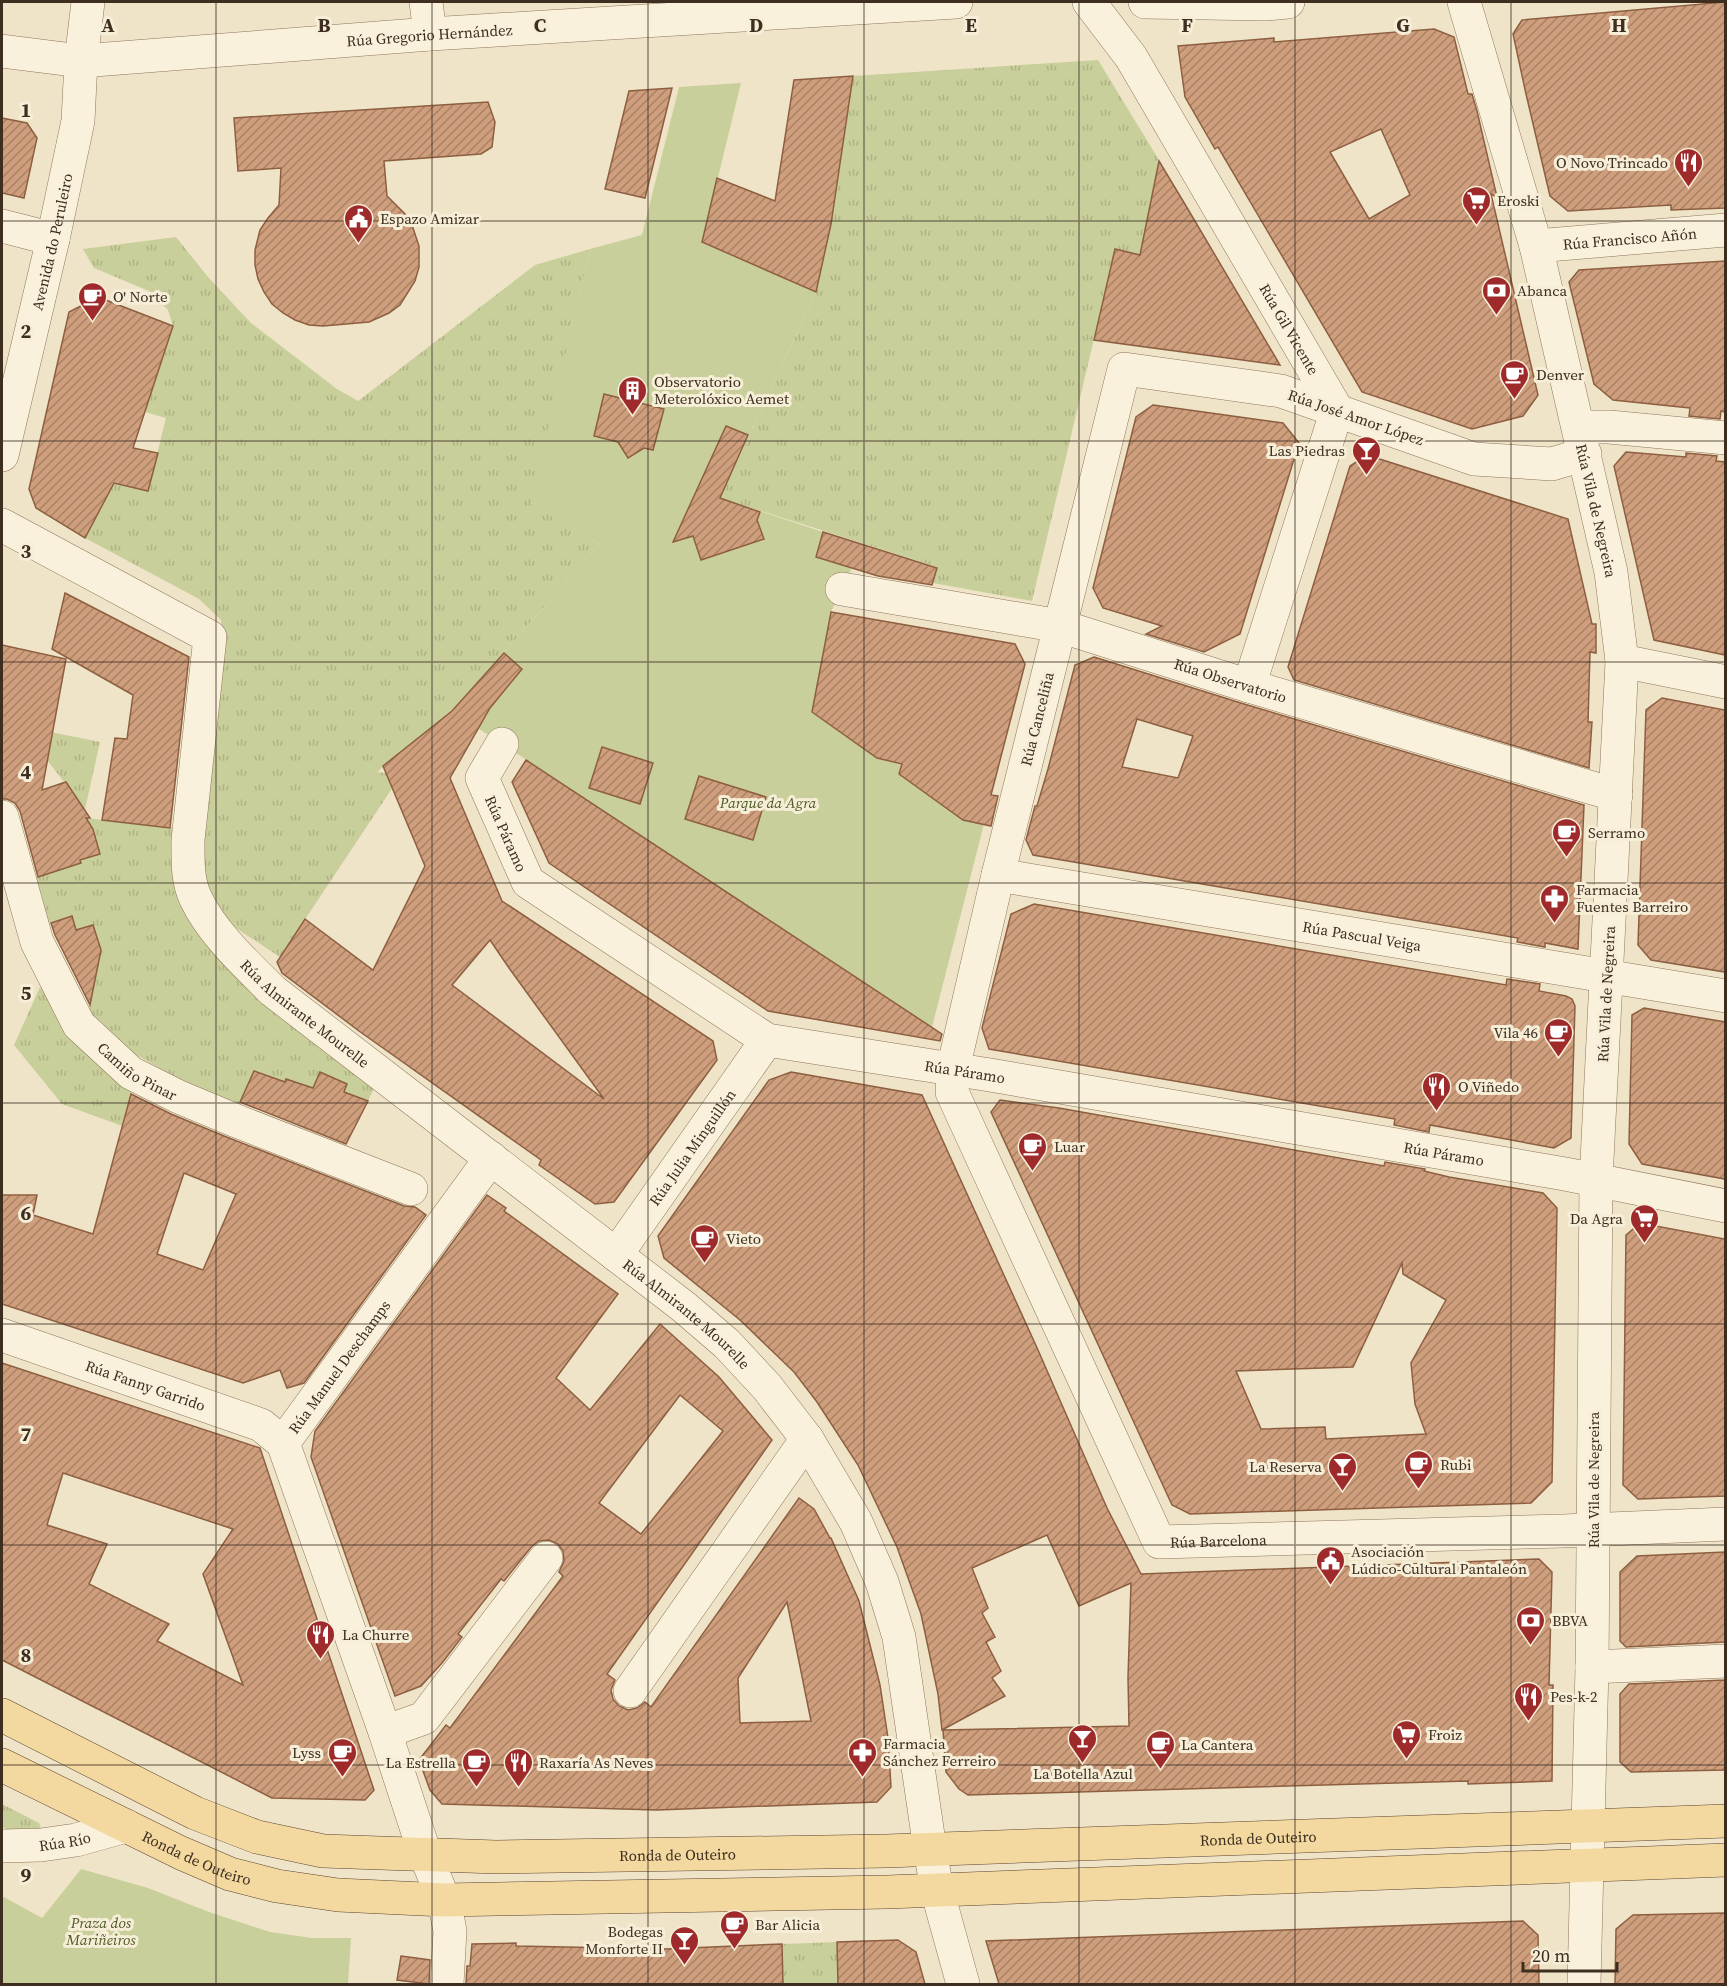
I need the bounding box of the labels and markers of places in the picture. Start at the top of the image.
restaurant icon: O Novo Trincado [1673,146,1705,188]
place label: O Novo Trincado [1556,152,1668,173]
supermarket icon: Eroski [1460,184,1492,226]
place label: Eroski [1497,190,1540,211]
public building icon: Espazo Amizar [343,202,375,244]
place label: Espazo Amizar [380,208,480,229]
bank icon: Abanca [1480,274,1512,316]
cafe icon: O' Norte [76,280,108,322]
place label: Abanca [1517,280,1568,301]
place label: O' Norte [113,286,168,307]
cafe icon: Denver [1499,358,1531,400]
place label: Denver [1536,364,1585,385]
place label: Observatorio Meterolóxico Aemet [654,371,789,409]
building icon: Observatorio Meterolóxico Aemet [617,374,649,416]
bar icon: Las Piedras [1350,434,1382,476]
place label: Las Piedras [1268,440,1345,461]
cafe icon: Serramo [1551,816,1583,858]
place label: Serramo [1588,822,1645,843]
place label: Farmacia Fuentes Barreiro [1576,879,1688,917]
pharmacy icon: Farmacia Fuentes Barreiro [1539,882,1571,924]
cafe icon: Vila 46 [1543,1016,1575,1058]
place label: Vila 46 [1493,1022,1538,1043]
restaurant icon: O Viñedo [1421,1070,1453,1112]
place label: O Viñedo [1458,1076,1519,1097]
cafe icon: Luar [1017,1130,1049,1172]
place label: Luar [1054,1136,1086,1157]
supermarket icon: Da Agra [1628,1202,1660,1244]
place label: Da Agra [1570,1208,1623,1229]
cafe icon: Vieto [689,1222,721,1264]
place label: Vieto [726,1228,761,1249]
cafe icon: Rubi [1403,1448,1435,1490]
bar icon: La Reserva [1327,1450,1359,1492]
place label: Rubi [1440,1454,1471,1475]
place label: La Reserva [1249,1456,1322,1477]
place label: Asociación Lúdico-Cultural Pantaleón [1351,1541,1527,1579]
public building icon: Asociación Lúdico-Cultural Pantaleón [1314,1544,1346,1586]
bank icon: BBVA [1515,1604,1547,1646]
place label: BBVA [1552,1610,1588,1631]
restaurant icon: La Churre [305,1618,337,1660]
place label: La Churre [342,1624,410,1645]
restaurant icon: Pes-k-2 [1513,1680,1545,1722]
place label: Pes-k-2 [1550,1686,1597,1707]
supermarket icon: Froiz [1391,1718,1423,1760]
bar icon: La Botella Azul [1067,1722,1099,1764]
place label: Froiz [1428,1724,1462,1745]
cafe icon: La Cantera [1144,1728,1176,1770]
place label: Farmacia Sánchez Ferreiro [883,1733,996,1771]
place label: La Cantera [1181,1734,1254,1755]
cafe icon: Lyss [326,1736,358,1778]
pharmacy icon: Farmacia Sánchez Ferreiro [846,1736,878,1778]
place label: Lyss [292,1742,321,1763]
cafe icon: La Estrella [461,1746,493,1788]
restaurant icon: Raxaría As Neves [502,1746,534,1788]
place label: La Estrella [385,1752,456,1773]
place label: Raxaría As Neves [539,1752,653,1773]
place label: La Botella Azul [1033,1763,1133,1784]
cafe icon: Bar Alicia [718,1908,750,1950]
place label: Bar Alicia [755,1914,821,1935]
place label: Bodegas Monforte II [585,1921,663,1959]
bar icon: Bodegas Monforte II [668,1924,700,1966]

